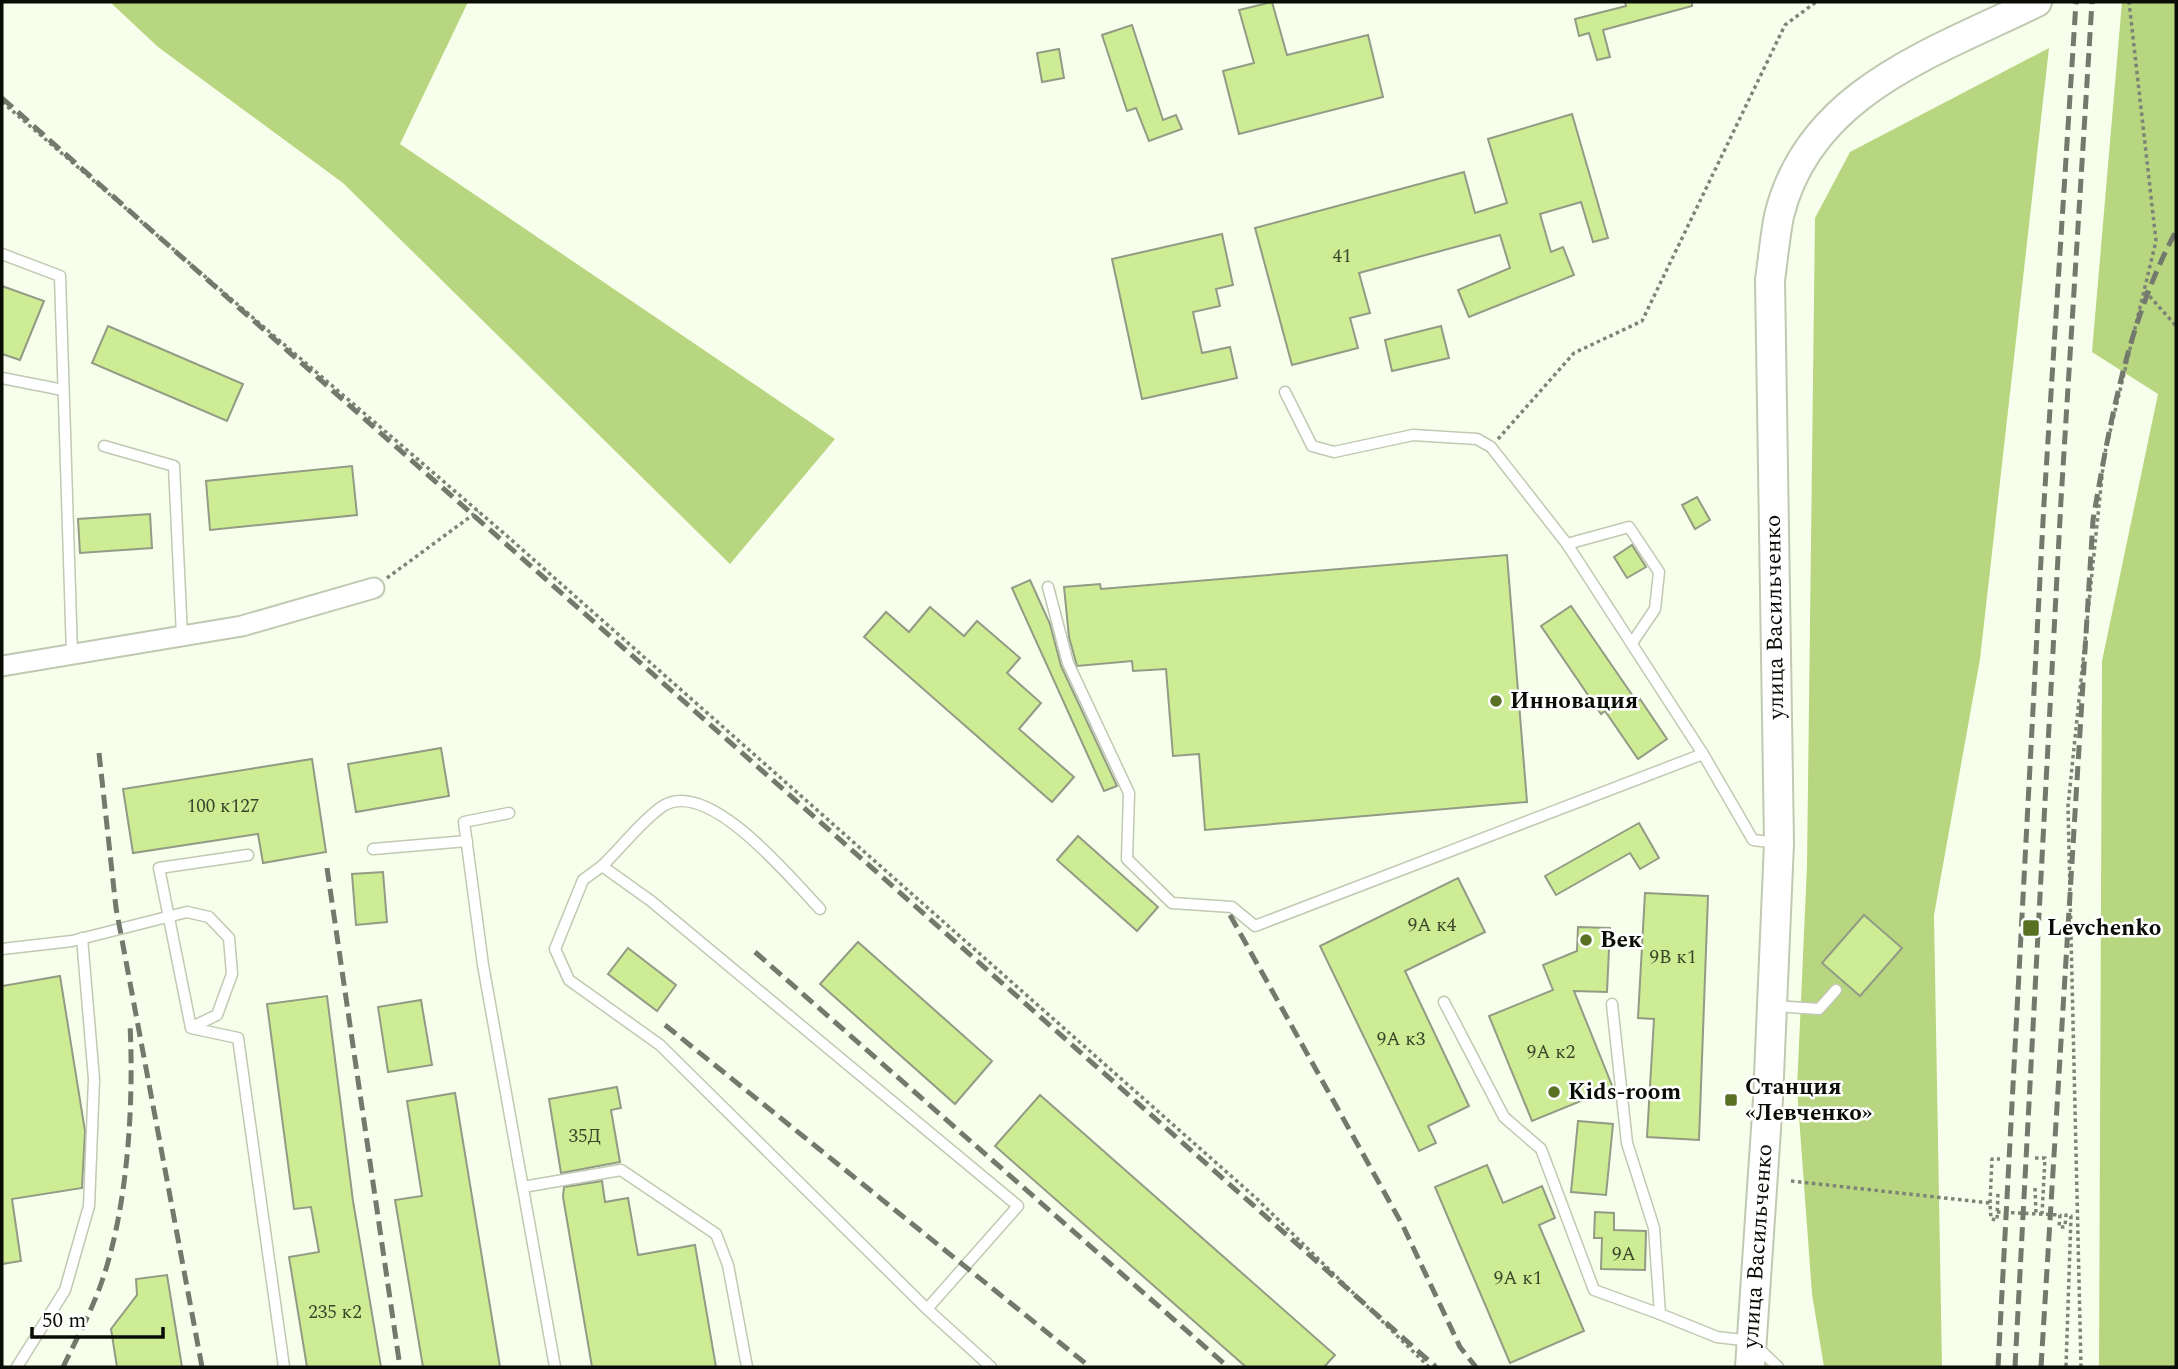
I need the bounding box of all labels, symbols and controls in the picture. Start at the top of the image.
house number: 41 [1332,242,1352,271]
street label: улица Васильченко [1756,514,1794,721]
place label: Инновация [1510,684,1638,719]
marker: Инновация [1488,693,1504,709]
house number: 100 к127 [187,792,259,821]
house number: 9А к4 [1408,911,1457,940]
place label: Levchenko [2047,911,2161,946]
marker: Levchenko [2021,918,2041,938]
place label: Век [1600,923,1642,958]
marker: Век [1578,932,1594,948]
house number: 9В к1 [1650,943,1696,972]
house number: 9А к3 [1377,1025,1426,1054]
house number: 9А к2 [1527,1038,1575,1067]
place label: Станция «Левченко» [1745,1070,1873,1131]
place label: Kids-room [1568,1075,1681,1110]
marker: Kids-room [1546,1084,1562,1100]
marker: Станция «Левченко» [1723,1092,1739,1108]
house number: 35Д [569,1122,601,1151]
street label: улица Васильченко [1733,1143,1783,1350]
house number: 9А [1612,1240,1636,1269]
house number: 9А к1 [1494,1264,1542,1293]
scale bar [32,1296,163,1340]
house number: 235 к2 [308,1298,362,1327]
text: 50 m [42,1305,86,1337]

